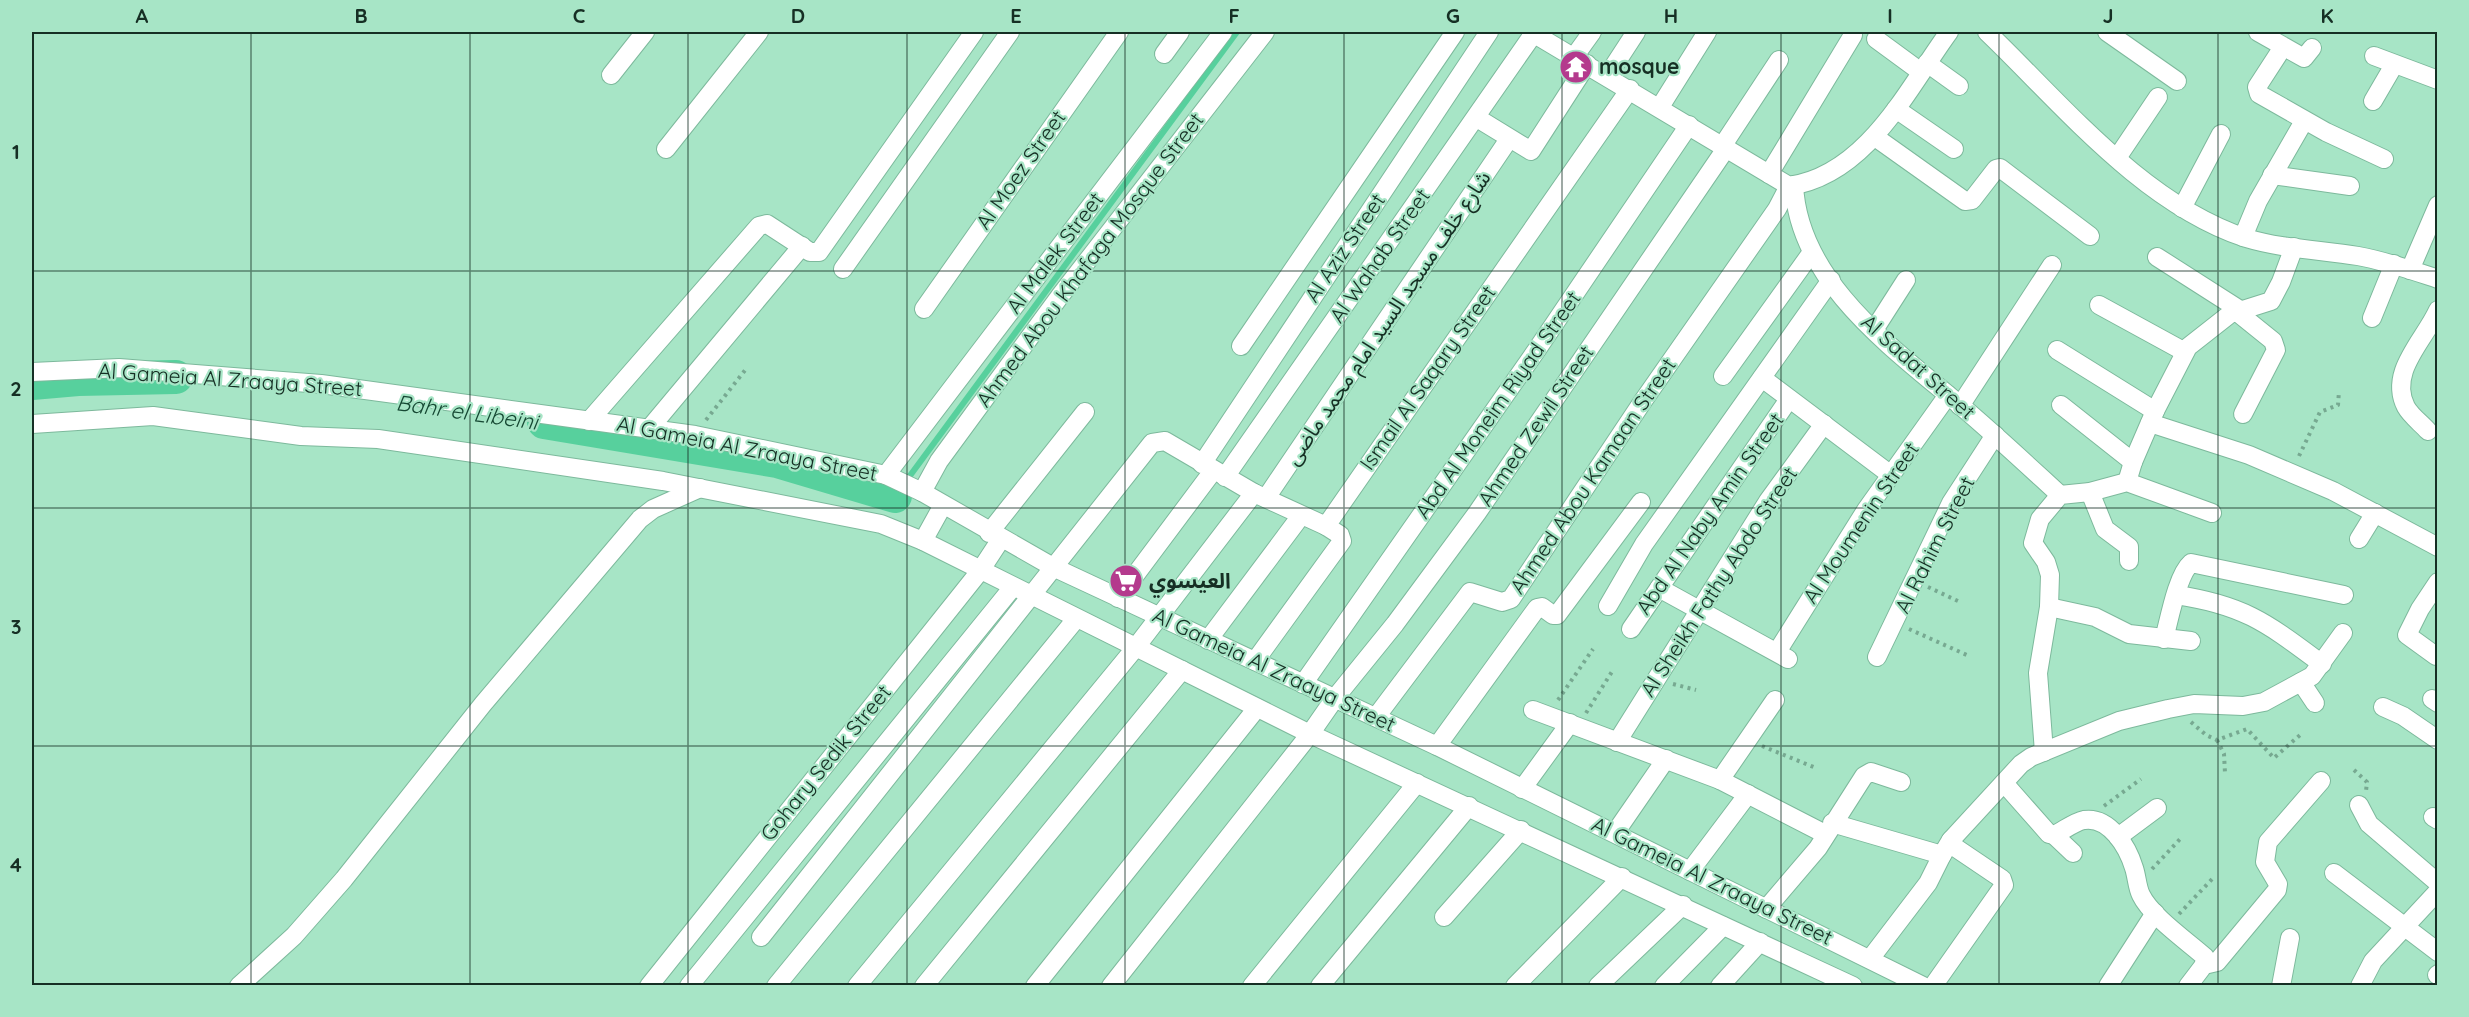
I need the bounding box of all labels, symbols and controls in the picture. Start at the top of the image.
text: A [136,3,149,28]
text: B [354,3,368,28]
text: C [573,3,586,28]
text: D [791,3,805,28]
text: E [1010,3,1022,28]
text: F [1228,3,1240,28]
text: G [1446,3,1460,28]
text: H [1664,3,1678,28]
text: I [1887,3,1893,28]
text: J [2102,3,2114,28]
text: K [2320,3,2334,28]
temple icon: mosque [1558,49,1594,85]
place label: mosque [1599,53,1680,79]
street label: Al Moez Street [970,105,1071,234]
street label: Ahmed Abou Khafaga Mosque Street [970,107,1208,412]
text: 1 [12,139,20,164]
street label: شارع خلف مسجد السيد امام محمد ماضى [1279,165,1499,472]
street label: Al Wahab Street [1323,183,1435,327]
street label: Al Malek Street [1000,187,1108,318]
street label: Al Aziz Street [1298,188,1390,307]
street label: Ismail Al Saqary Street [1354,280,1501,475]
street label: Abd Al Moneim Riyad Street [1409,286,1586,523]
street label: Al Sadat Street [1856,308,1981,424]
street label: Ahmed Zewil Street [1472,340,1599,511]
street label: Ahmed Abou Kamaan Street [1503,353,1681,598]
street label: Al Gameia Al Zraaya Street [97,357,363,401]
text: 2 [10,376,22,401]
water label: Bahr el Libeini [395,388,542,436]
street label: Abd Al Naby Amin Street [1630,408,1789,619]
street label: Al Gameia Al Zraaya Street [615,410,880,486]
street label: Al Moumenin Street [1797,437,1924,608]
street label: Al Sheikh Fathy Abdo Street [1634,462,1802,701]
street label: Al Rahim Street [1889,472,1980,617]
supermarket icon: العيسوي [1108,563,1144,599]
place label: العيسوي [1149,567,1231,598]
street label: Al Gameia Al Zraaya Street [1149,601,1400,737]
text: 3 [11,614,21,639]
street label: Gohary Sedik Street [754,679,896,846]
street label: Al Gameia Al Zraaya Street [1588,810,1837,950]
text: 4 [10,852,22,877]

